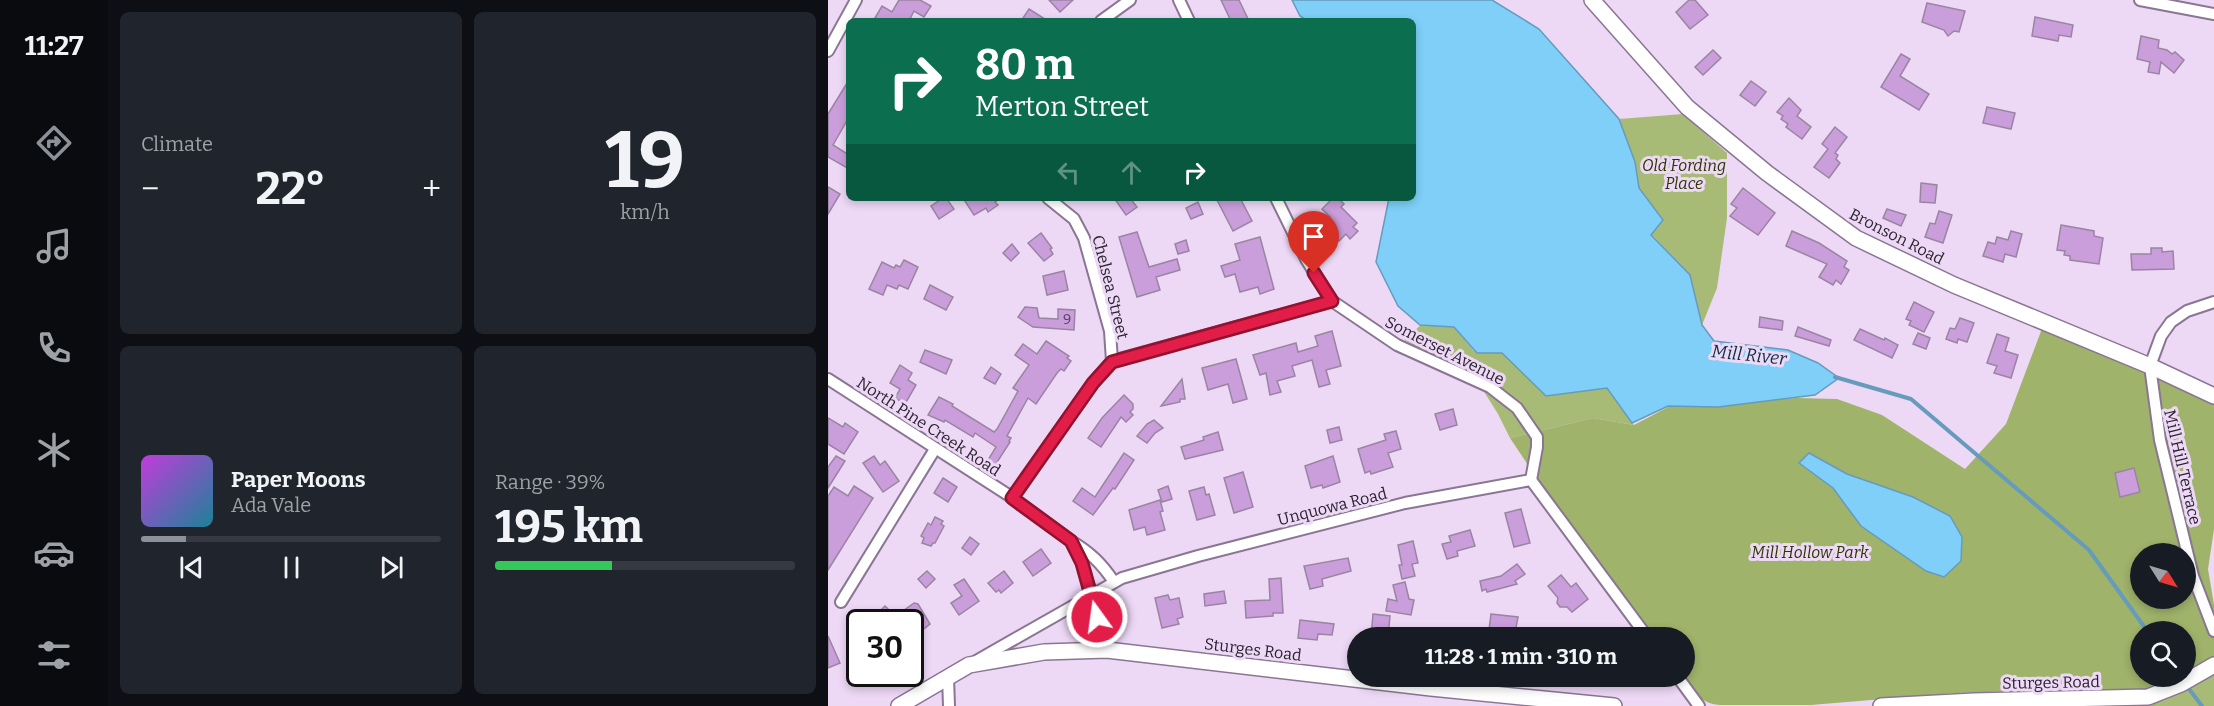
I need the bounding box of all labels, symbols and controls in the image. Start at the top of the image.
text: 11:27 [24,30,84,62]
text: 80 m [975,40,1075,90]
icon: right [876,42,954,120]
text: Merton Street [975,91,1149,123]
text: 19 [605,114,685,208]
icon: directions [33,122,75,164]
text: Climate [141,132,213,156]
icon: left [1052,156,1085,189]
icon: ahead [1115,156,1148,189]
icon: right [1178,156,1211,189]
park label: Old Fording Place [1642,156,1726,193]
text: 22° [255,162,326,216]
text: − [141,169,159,209]
text: + [422,169,441,209]
text: km/h [620,200,670,224]
street label: Bronson Road [1846,204,1948,269]
pin [1288,211,1339,273]
icon: arrive [1297,220,1330,253]
icon: music [33,225,75,267]
street label: Chelsea Street [1088,233,1133,341]
house number: 9 [1063,311,1071,328]
street label: Somerset Avenue [1382,312,1507,389]
icon: phone [33,327,75,369]
water label: Mill River [1710,340,1788,370]
street label: North Pine Creek Road [853,373,1005,480]
street label: Mill Hill Terrace [2160,408,2205,527]
icon: climate [33,429,75,471]
text: Paper Moons [231,466,366,493]
text: Range · 39% [495,470,606,494]
street label: Unquowa Road [1275,484,1389,529]
text: Ada Vale [231,493,311,517]
text: 195 km [495,500,643,554]
icon: car [33,532,75,574]
park label: Mill Hollow Park [1751,543,1869,562]
north arrow [2130,543,2196,609]
map controls [2130,543,2196,687]
icon: previous [175,551,208,584]
icon: pause [275,551,308,584]
icon: next [375,551,408,584]
position arrow [1065,585,1129,649]
speed limit sign: 30 [846,609,924,687]
button: search [2130,621,2196,687]
icon: filters [33,634,75,676]
street label: Sturges Road [1203,634,1303,665]
text: 11:28 · 1 min · 310 m [1425,643,1617,670]
street label: Sturges Road [2002,672,2101,693]

